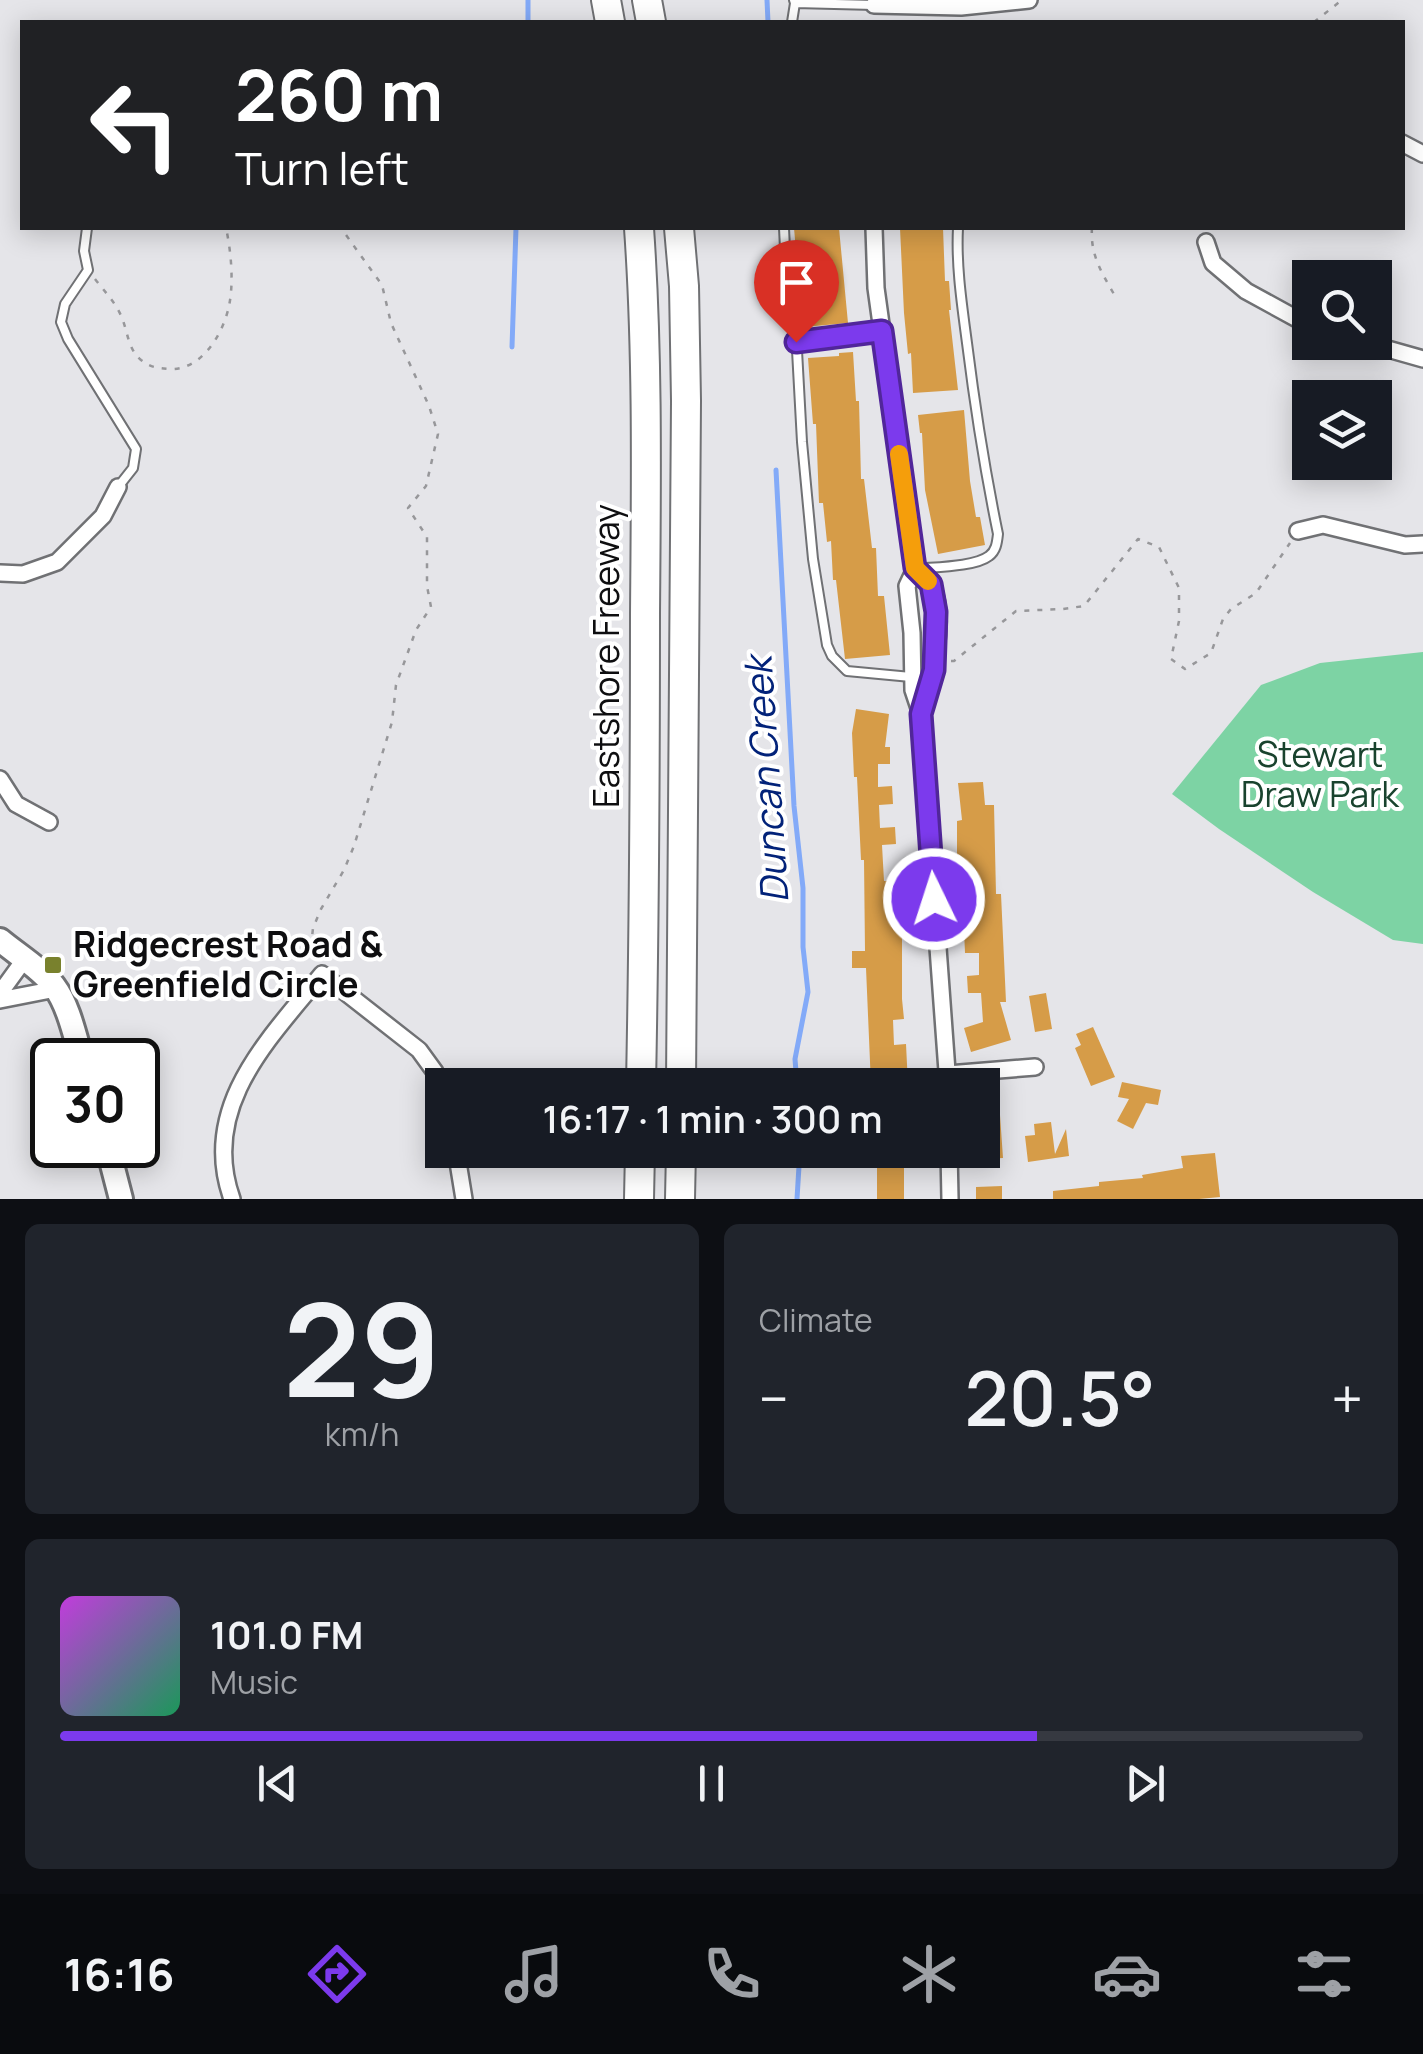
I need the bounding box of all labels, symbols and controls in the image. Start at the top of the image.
text: 260 m [235,46,443,142]
icon: left [70,60,200,190]
text: Turn left [235,137,409,199]
pin [754,240,839,343]
icon: arrive [769,255,824,310]
map controls [1292,260,1392,480]
button: search [1292,260,1392,360]
button: layers [1292,380,1392,480]
street label: Eastshore Freeway [582,504,630,808]
water label: Duncan Creek [730,650,800,905]
park label: Stewart Draw Park [1241,730,1401,818]
position arrow [882,847,986,951]
place label: Ridgecrest Road & Greenfield Circle [73,920,384,1008]
marker: Ridgecrest Road & Greenfield Circle [42,954,64,976]
speed limit sign: 30 [30,1038,160,1168]
text: 16:17 · 1 min · 300 m [543,1092,882,1144]
text: 29 [283,1258,441,1436]
text: Climate [759,1298,873,1342]
text: 20.5° [964,1346,1156,1449]
text: − [759,1360,789,1436]
text: + [1331,1360,1363,1436]
text: km/h [325,1412,399,1456]
text: 101.0 FM [210,1608,363,1660]
text: Music [210,1660,298,1704]
icon: previous [250,1756,305,1811]
icon: pause [684,1756,739,1811]
icon: next [1118,1756,1173,1811]
icon: directions [302,1939,372,2009]
icon: music [499,1939,569,2009]
icon: phone [697,1939,767,2009]
icon: climate [894,1939,964,2009]
icon: car [1092,1939,1162,2009]
icon: filters [1289,1939,1359,2009]
text: 16:16 [64,1943,175,2005]

